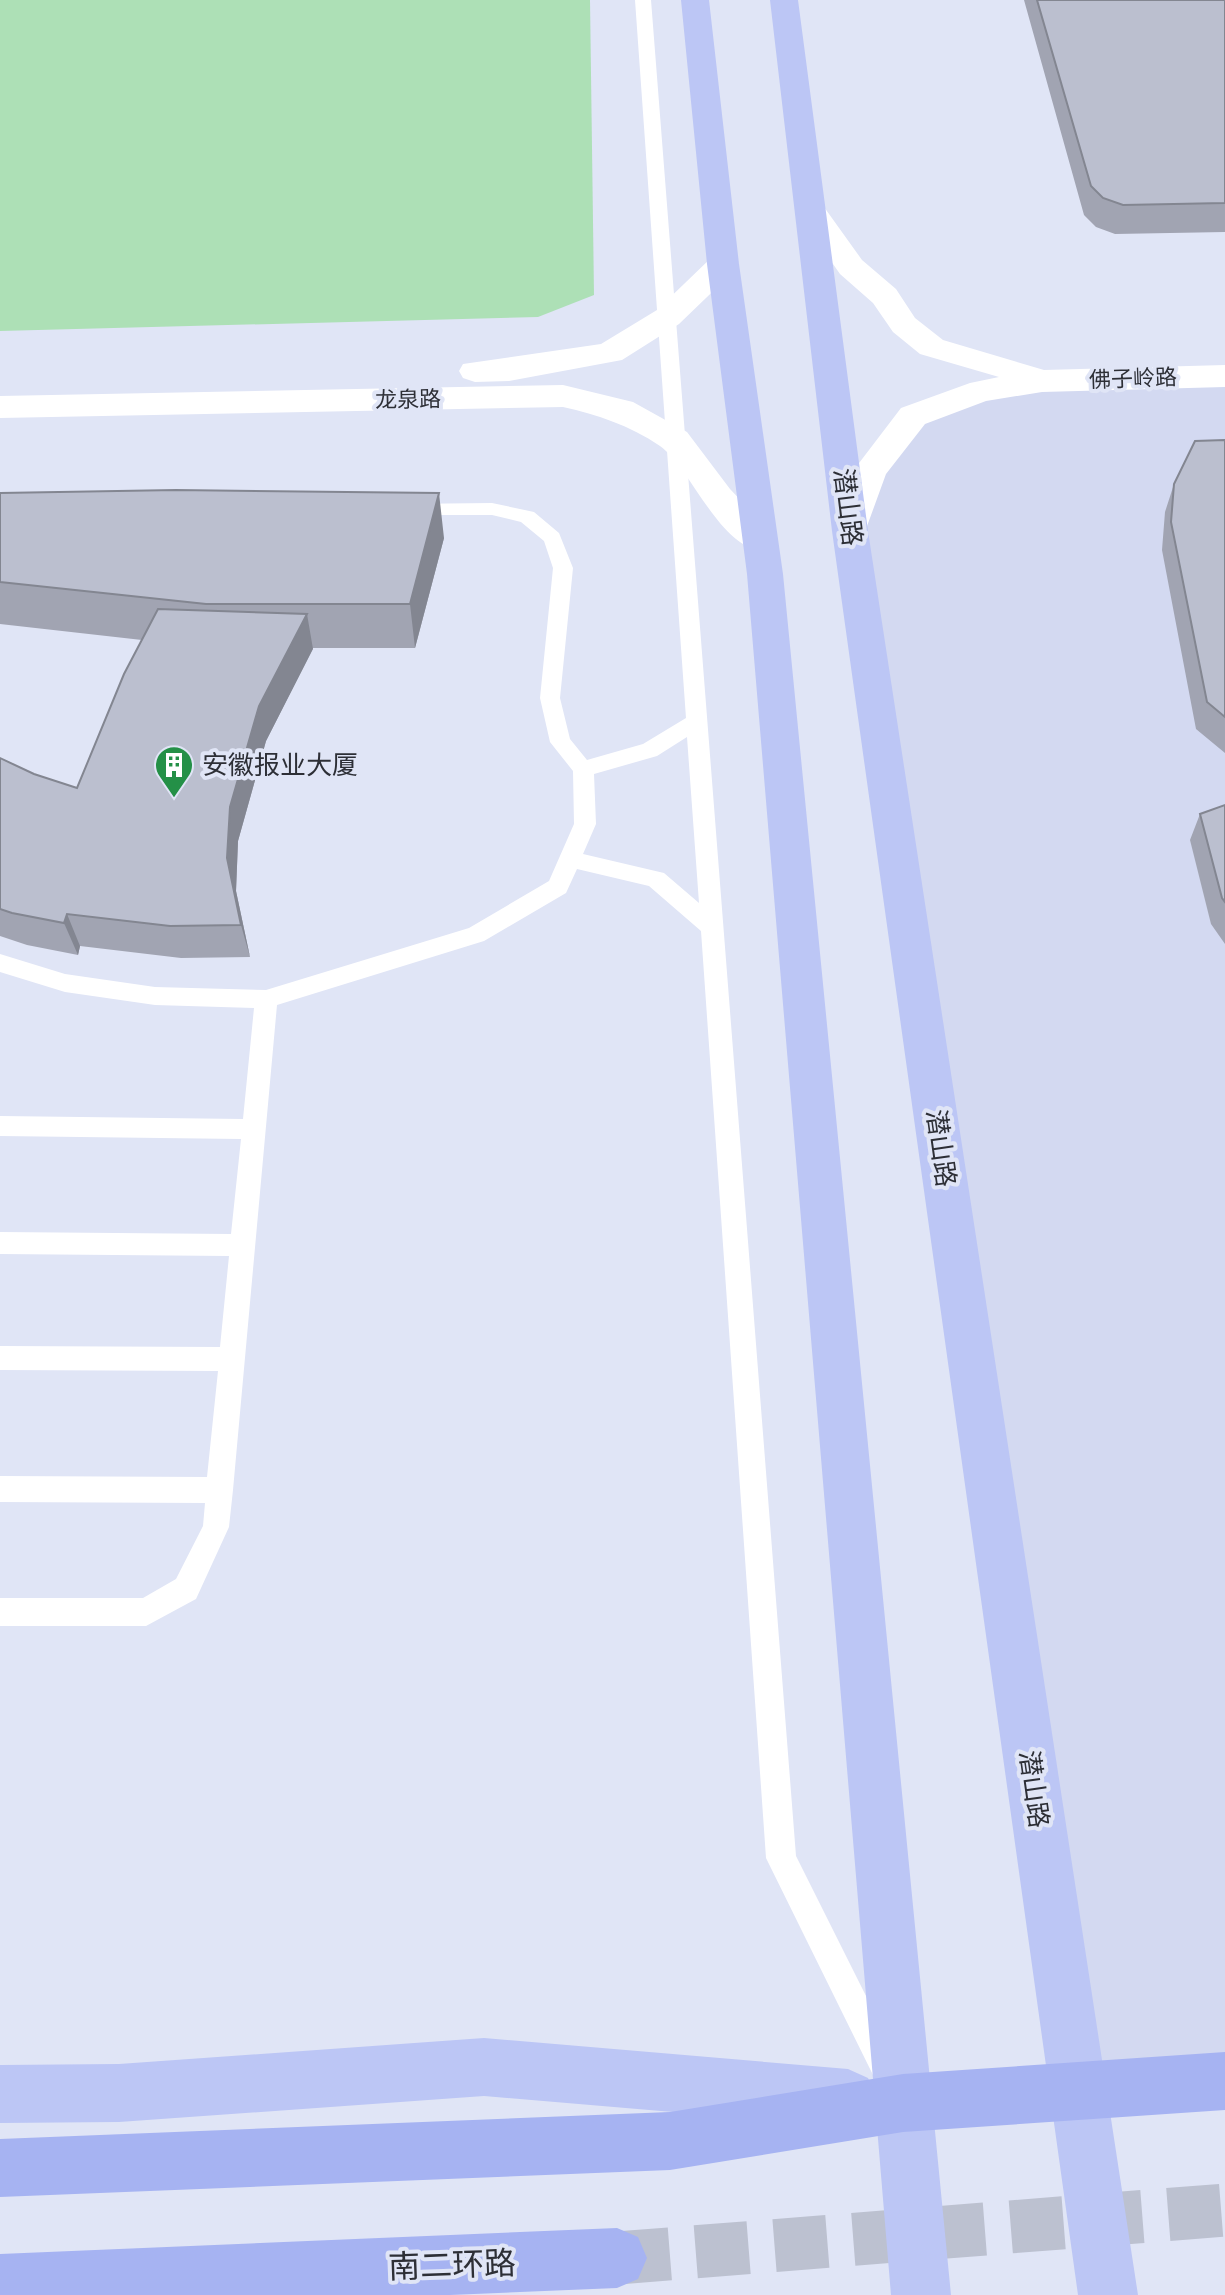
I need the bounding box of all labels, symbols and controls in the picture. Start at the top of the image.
street label: 佛子岭路 [1089,363,1177,394]
street label: 龙泉路 [375,385,441,414]
street label: 潜山路 [827,466,869,548]
building icon: 安徽报业大厦 [153,744,195,799]
place label: 安徽报业大厦 [202,749,358,781]
street label: 潜山路 [920,1107,962,1189]
street label: 潜山路 [1013,1748,1055,1830]
street label: 南二环路 [387,2243,517,2287]

